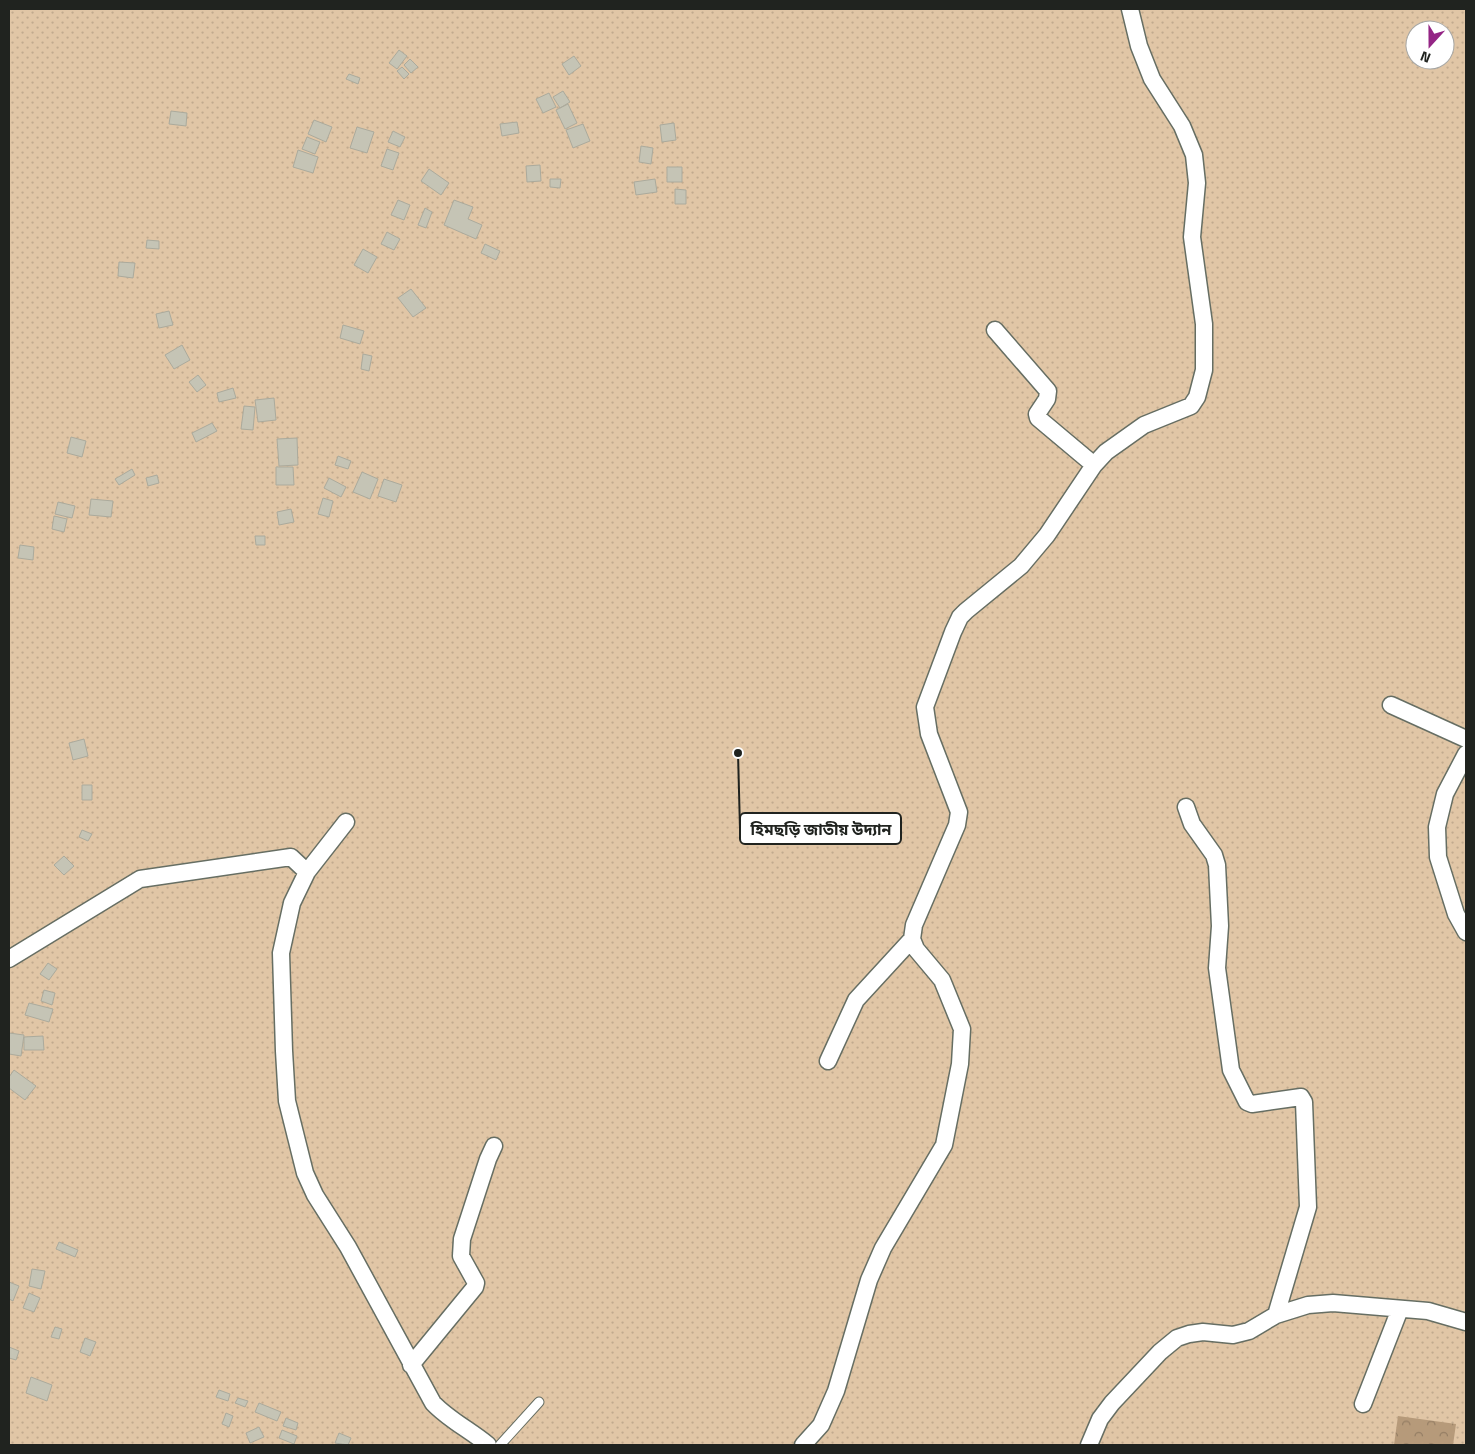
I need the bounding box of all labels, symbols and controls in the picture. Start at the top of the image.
north arrow [1405,20,1455,70]
text: N [1417,46,1433,69]
callout: হিমছড়ি জাতীয় উদ্যান [740,813,901,844]
text: হিমছড়ি জাতীয় উদ্যান [750,817,893,841]

